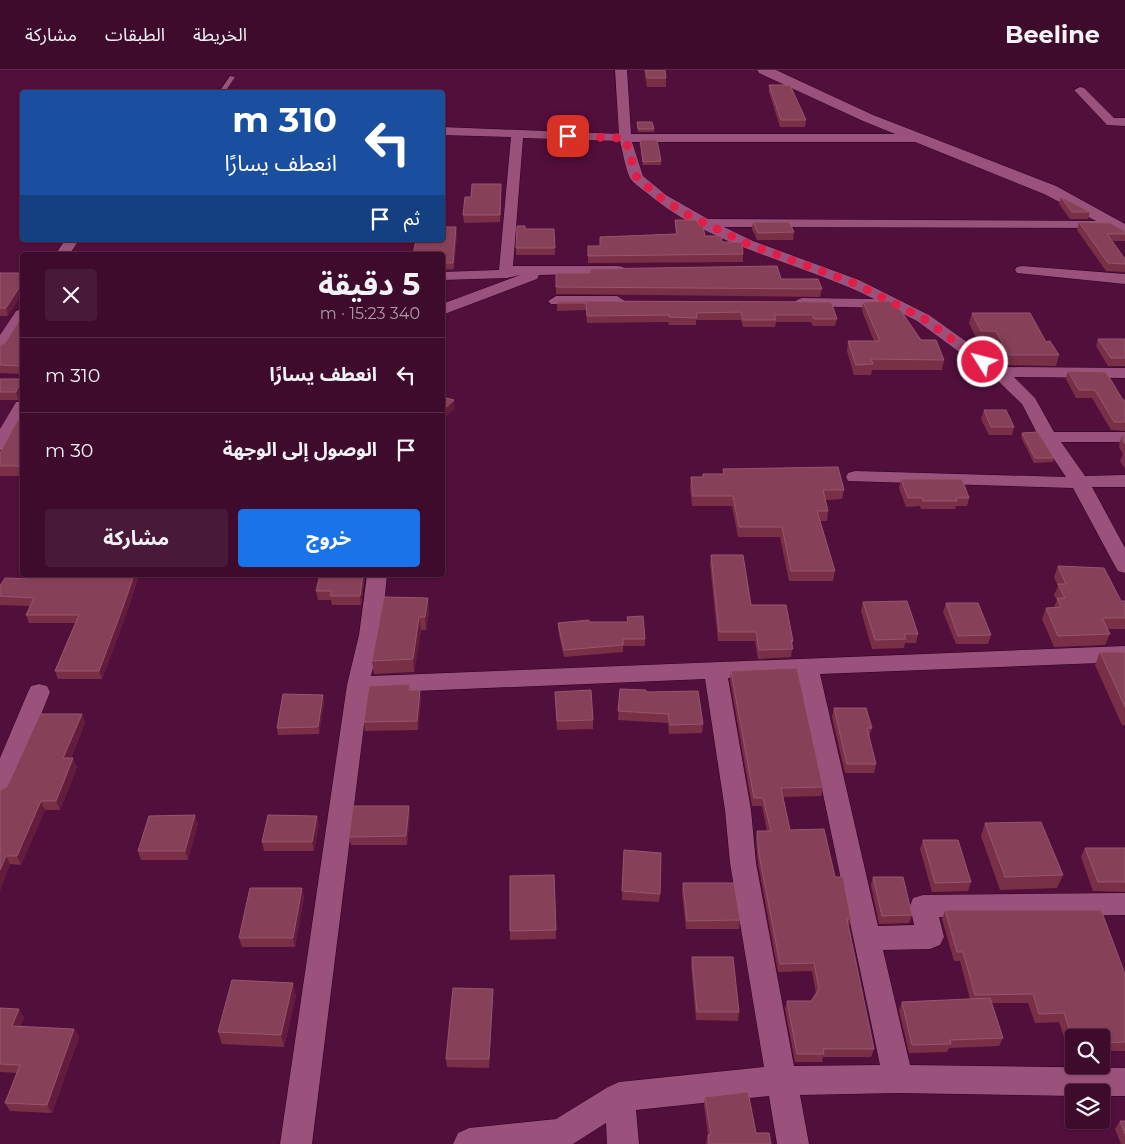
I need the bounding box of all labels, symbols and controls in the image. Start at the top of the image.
text: Beeline [1005,20,1100,49]
text: مشاركة [25,24,77,46]
text: الطبقات [105,24,165,46]
text: الخريطة [193,24,247,46]
text: 310 m [232,98,337,141]
icon: left [355,110,420,175]
pin [547,115,589,157]
icon: arrive [554,122,582,150]
text: انعطف يسارًا [224,150,337,177]
icon: arrive [366,205,394,233]
text: ثم [404,207,420,230]
text: 5 دقيقة [318,266,420,303]
button: close [45,269,97,321]
text: 340 m · 15:23 [320,304,420,323]
position arrow [956,335,1008,387]
icon: left [392,361,420,389]
text: انعطف يسارًا [270,363,377,386]
text: 310 m [45,364,100,387]
icon: arrive [392,436,420,464]
text: الوصول إلى الوجهة [223,438,377,461]
text: 30 m [45,439,93,462]
button: مشاركة [45,509,228,567]
button: خروج [238,509,420,567]
map controls [1065,1029,1110,1129]
button: search [1065,1029,1110,1074]
button: layers [1065,1084,1110,1129]

